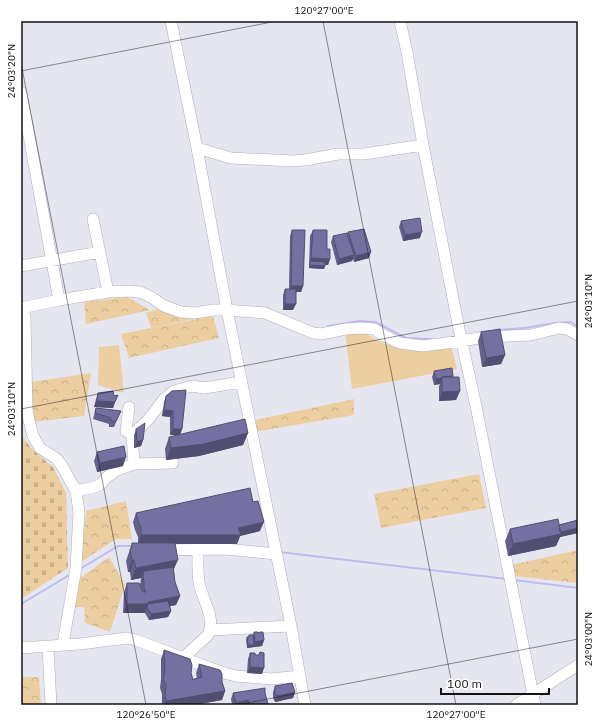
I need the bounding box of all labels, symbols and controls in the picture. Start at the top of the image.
text: 120°27'00"E [294,4,354,17]
text: 24°03'20"N [5,44,18,98]
text: 24°03'10"N [582,274,595,328]
text: 24°03'10"N [5,382,18,436]
text: 24°03'00"N [582,612,595,666]
scale bar [441,670,549,696]
text: 100 m [447,676,482,691]
text: 120°26'50"E [116,708,176,721]
text: 120°27'00"E [426,708,486,721]

